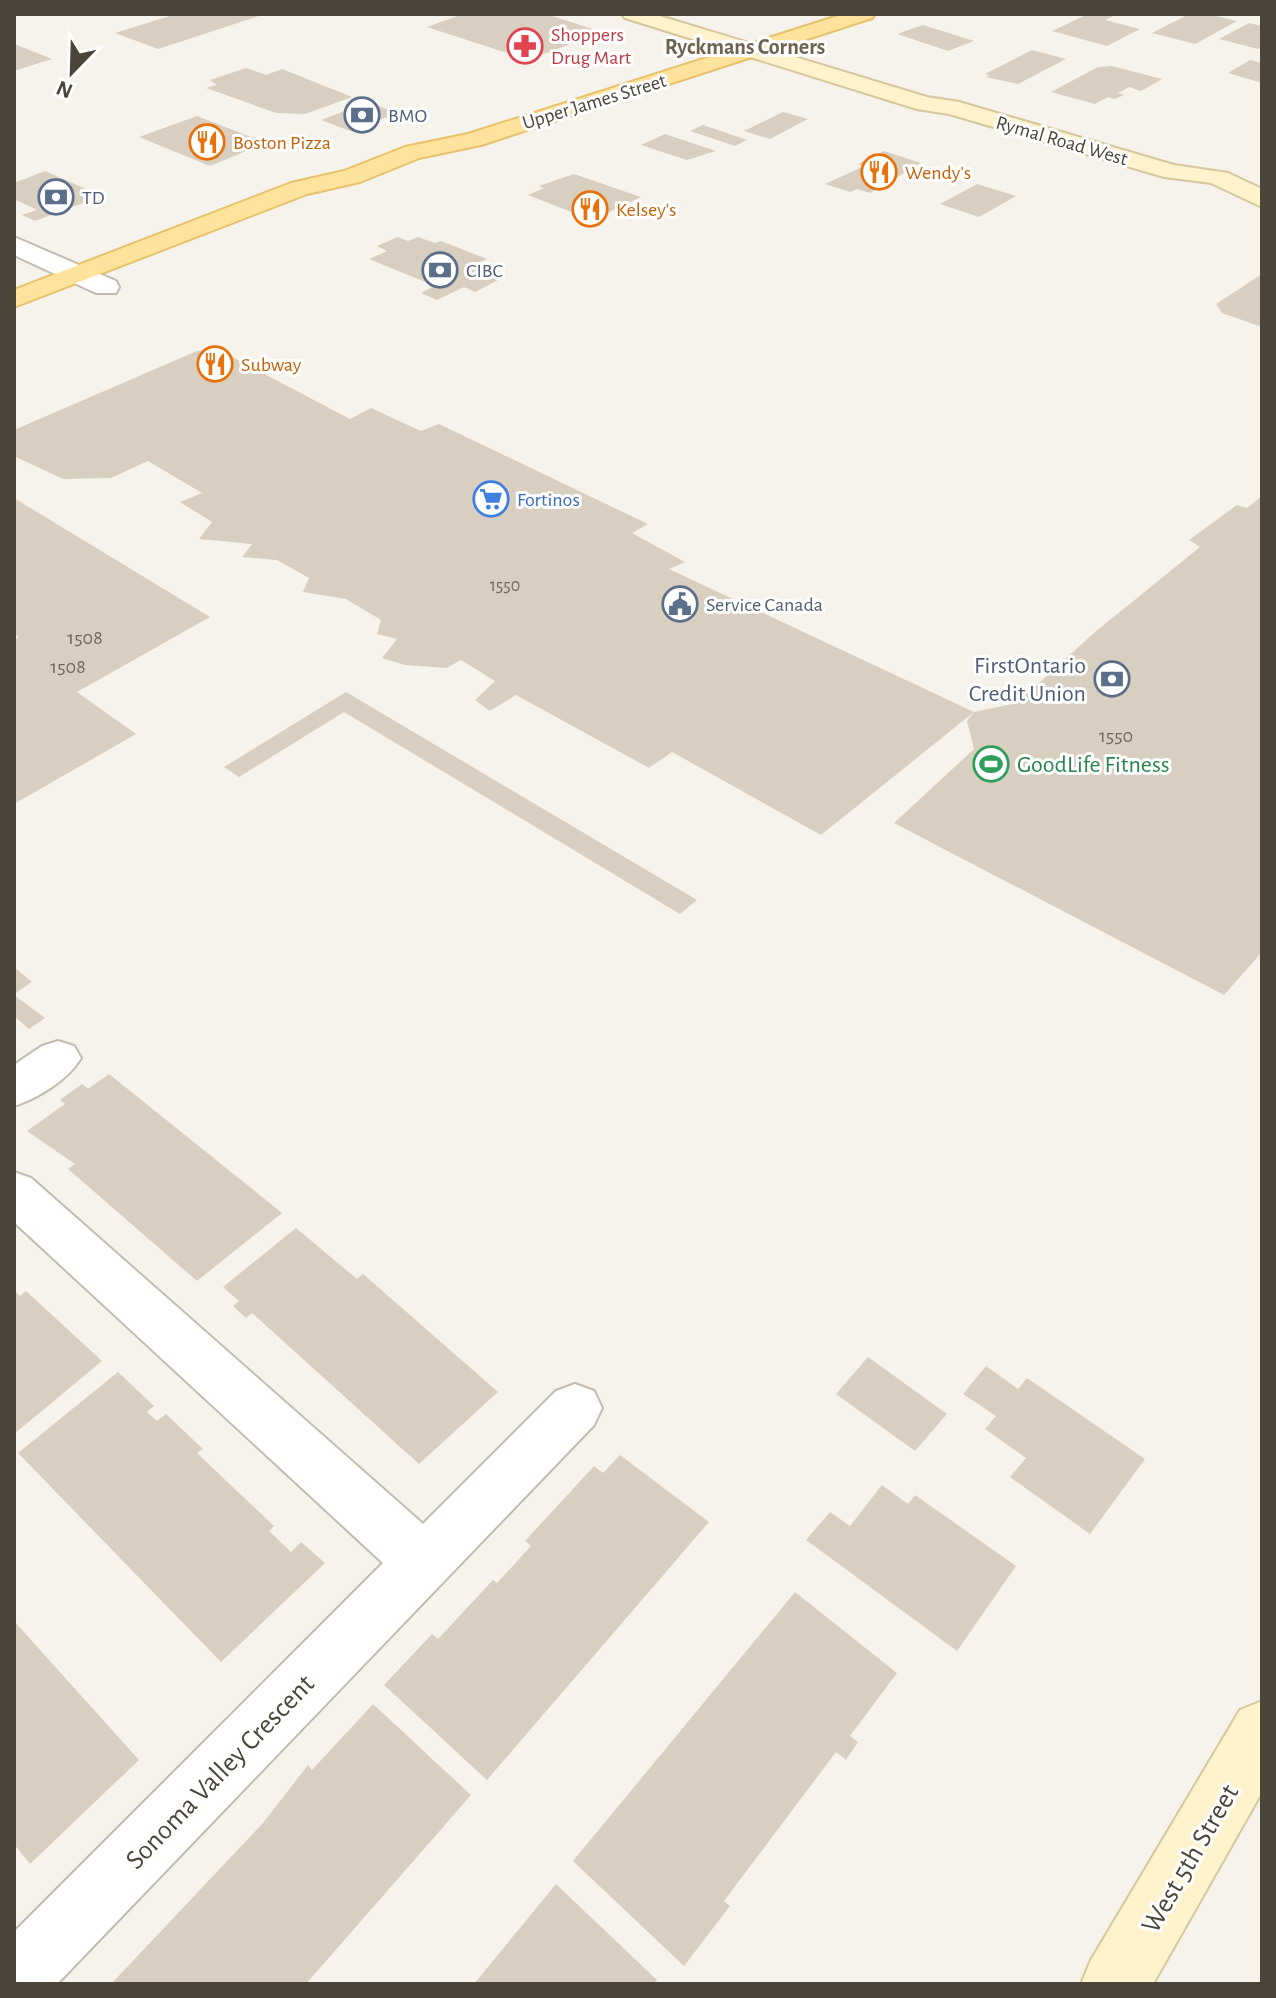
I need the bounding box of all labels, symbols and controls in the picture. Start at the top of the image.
place label: Shoppers Drug Mart [551,25,632,68]
pharmacy icon: Shoppers Drug Mart [506,27,544,65]
north arrow [32,32,112,112]
district label: Ryckmans Corners [665,36,825,59]
street label: Upper James Street [520,70,669,133]
text: N [53,76,76,103]
bank icon: BMO [343,96,381,134]
place label: BMO [388,106,427,126]
street label: Rymal Road West [994,113,1130,169]
restaurant icon: Boston Pizza [188,123,226,161]
place label: Boston Pizza [233,133,331,153]
restaurant icon: Wendy's [860,153,898,191]
place label: Wendy's [905,163,971,183]
bank icon: TD [37,178,75,216]
place label: TD [82,188,105,208]
restaurant icon: Kelsey's [571,190,609,228]
place label: Kelsey's [616,200,677,220]
bank icon: CIBC [421,251,459,289]
place label: CIBC [466,261,503,281]
restaurant icon: Subway [196,345,234,383]
place label: Subway [241,355,302,375]
supermarket icon: Fortinos [472,480,510,518]
place label: Fortinos [517,490,580,510]
house number: 1550 [490,577,520,595]
public building icon: Service Canada [661,585,699,623]
place label: Service Canada [706,595,823,615]
house number: 1508 [67,628,103,648]
place label: FirstOntario Credit Union [969,654,1086,706]
house number: 1508 [50,657,86,677]
bank icon: FirstOntario Credit Union [1093,660,1131,698]
house number: 1550 [1099,726,1133,746]
sports icon: GoodLife Fitness [972,745,1010,783]
place label: GoodLife Fitness [1017,753,1170,777]
street label: Sonoma Valley Crescent [121,1670,320,1875]
street label: West 5th Street [1137,1780,1244,1938]

